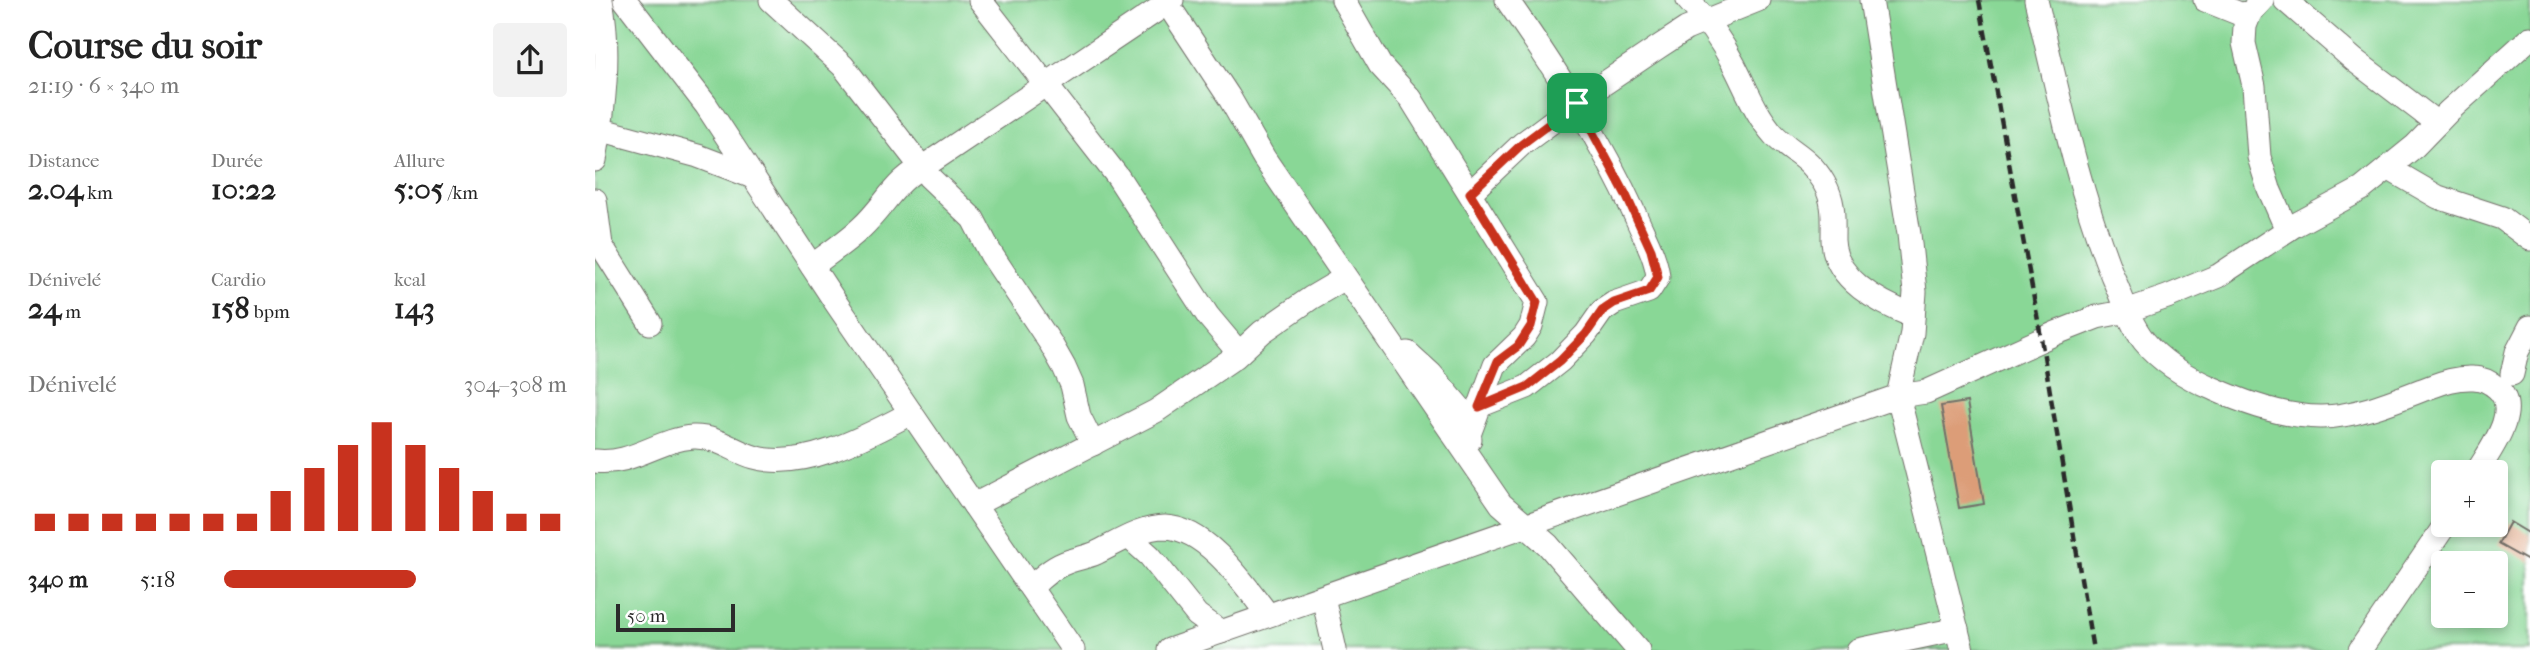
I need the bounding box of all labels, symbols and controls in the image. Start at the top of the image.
text: Course du soir [28,23,262,68]
button: share [493,23,567,97]
text: 21:19 · 6 × 340 m [28,72,179,99]
pin [1547,73,1607,133]
icon: arrive [1558,84,1596,122]
text: Distance [28,150,99,172]
text: Durée [211,150,263,172]
text: Allure [394,150,445,172]
text: 2.04 [28,172,83,207]
text: 10:22 [211,172,276,207]
text: 5:05 [394,172,444,207]
text: km [83,182,113,204]
text: /km [444,182,478,204]
text: Dénivelé [28,269,101,291]
text: Cardio [211,269,266,291]
text: kcal [394,269,426,291]
text: 24 [28,291,61,326]
text: 158 [211,291,250,326]
text: 143 [394,291,435,326]
text: m [61,301,81,323]
text: bpm [250,301,290,323]
text: Dénivelé [28,371,117,398]
text: 304–308 m [464,371,567,398]
map controls [2431,460,2508,628]
button: + [2431,460,2508,537]
button: − [2431,551,2508,628]
text: 340 m [28,566,88,593]
text: 5:18 [140,566,175,593]
scale bar [616,601,735,633]
text: 50 m [627,605,666,627]

